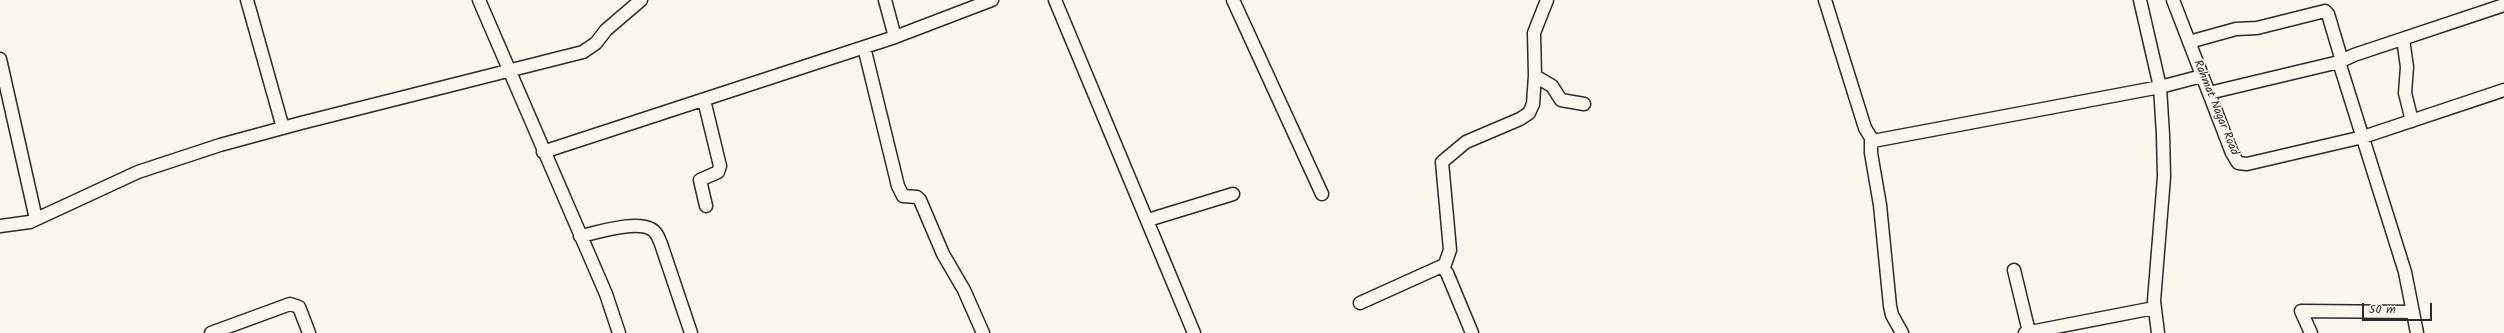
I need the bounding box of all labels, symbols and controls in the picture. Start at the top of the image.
street label: Rahmat Nagar Road [2189,58,2241,158]
scale bar [2364,295,2434,321]
text: 50 m [2369,300,2396,319]

